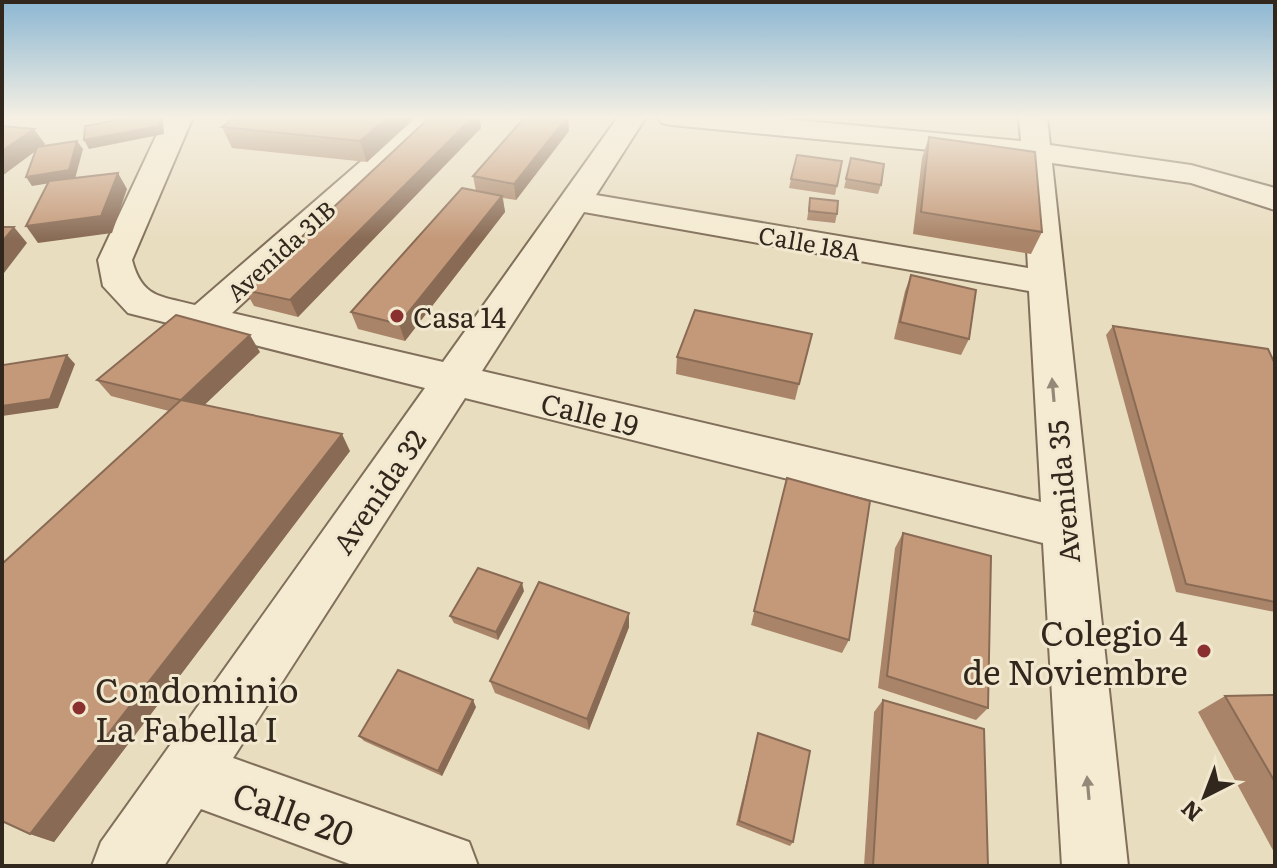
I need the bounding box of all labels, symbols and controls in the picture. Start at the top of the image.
street label: Avenida 31B [218,191,342,309]
street label: Calle 18A [756,216,864,268]
place label: Casa 14 [413,295,506,337]
marker: Casa 14 [388,307,406,325]
one-way arrow [1047,377,1060,402]
street label: Calle 19 [537,381,643,445]
street label: Avenida 35 [1035,419,1089,565]
street label: Avenida 32 [321,420,435,562]
place label: Colegio 4 de Noviembre [963,606,1188,695]
marker: Colegio 4 de Noviembre [1195,642,1213,660]
place label: Condominio La Fabella I [95,663,299,752]
marker: Condominio La Fabella I [70,699,88,717]
north arrow [1165,756,1245,836]
street label: Calle 20 [226,767,362,857]
one-way arrow [1082,775,1095,800]
text: N [1173,794,1209,830]

